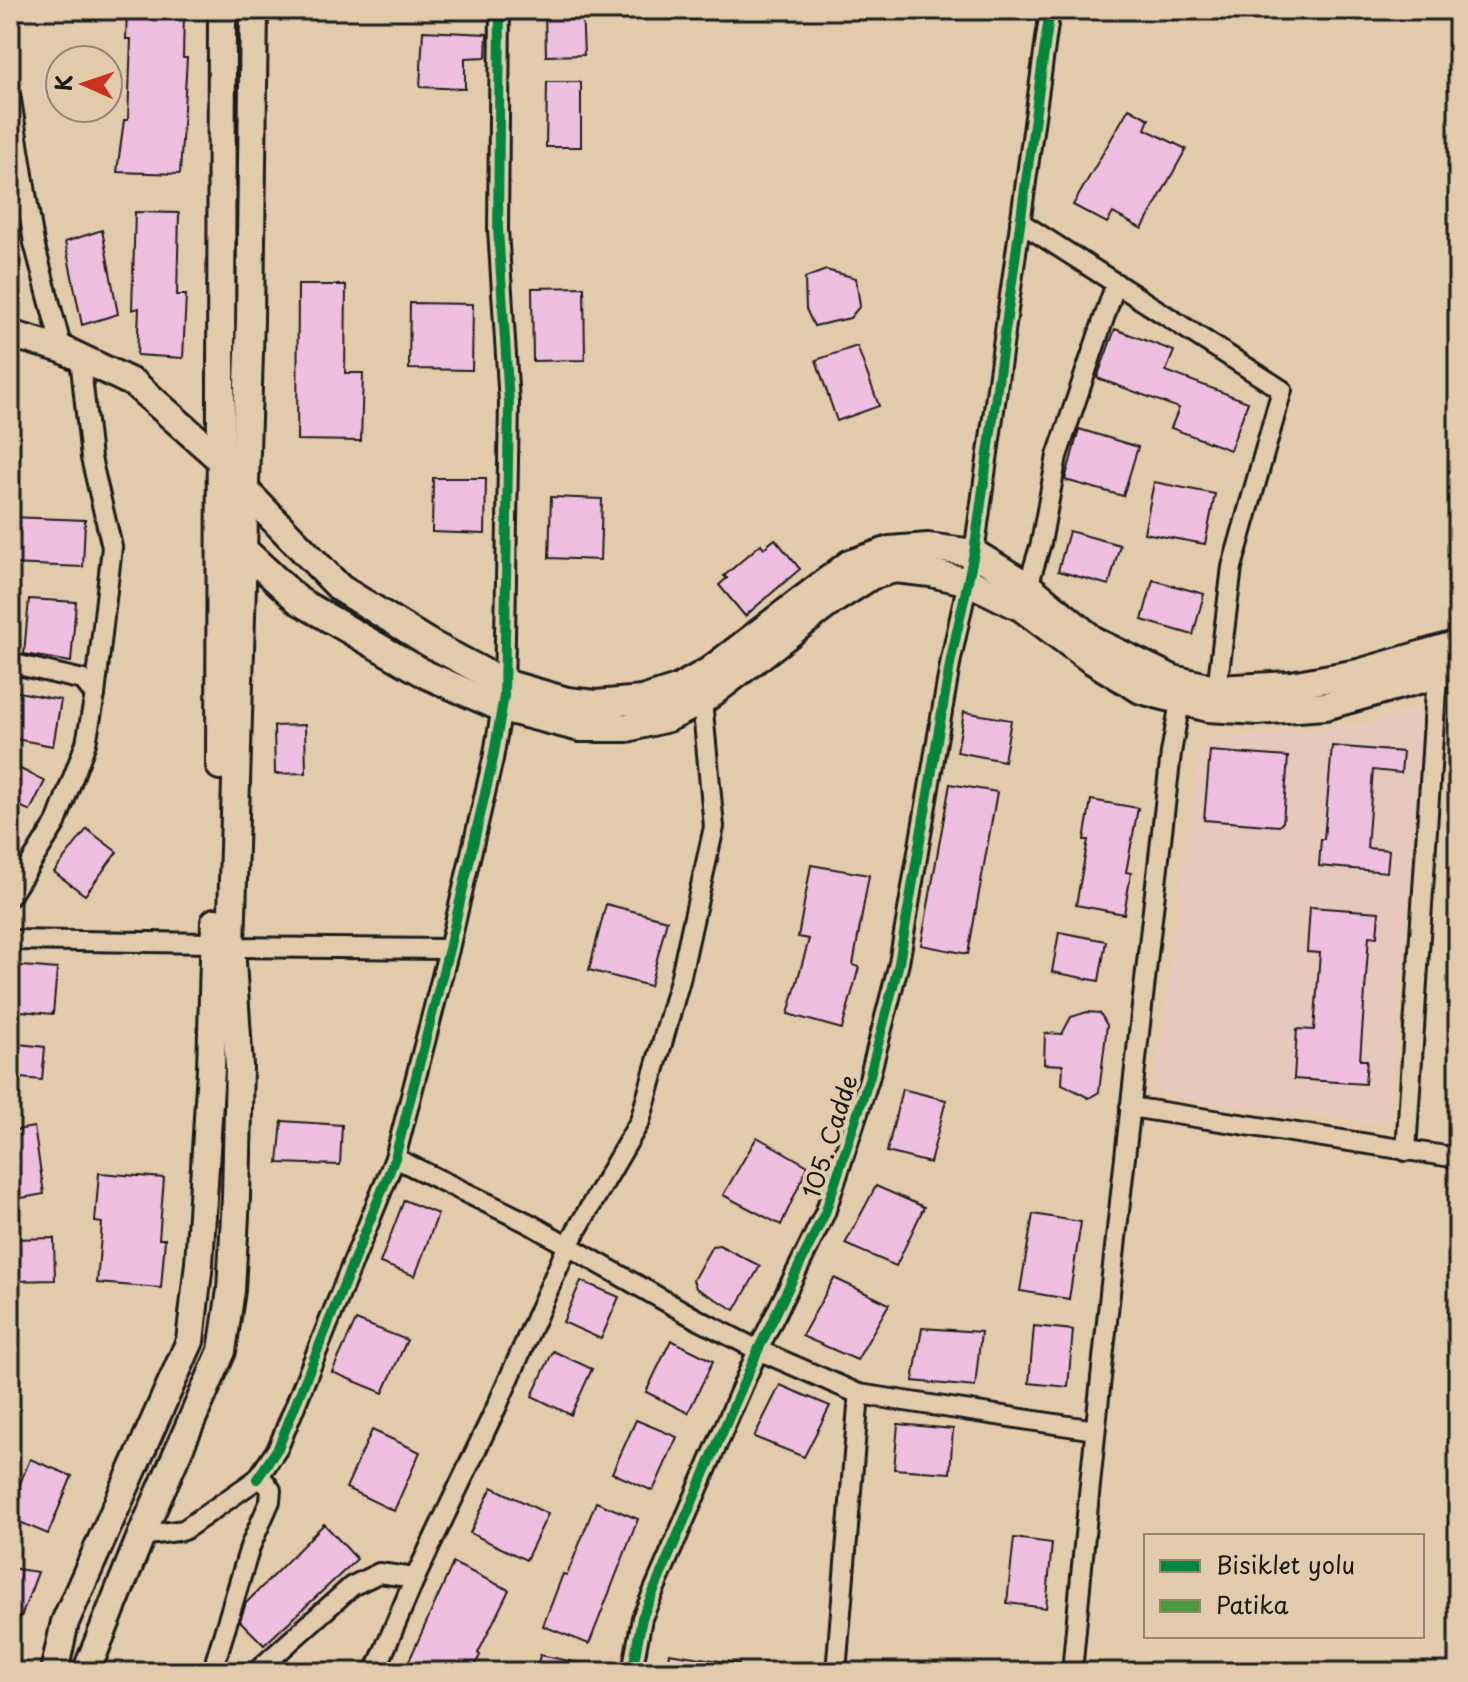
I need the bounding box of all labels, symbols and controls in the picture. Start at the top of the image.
north arrow [44,44,124,124]
text: K [46,74,79,92]
street label: 105. Cadde [792,1070,866,1202]
legend [1144,1534,1424,1638]
text: Bisiklet yolu [1216,1546,1355,1582]
text: Patika [1216,1586,1289,1622]

